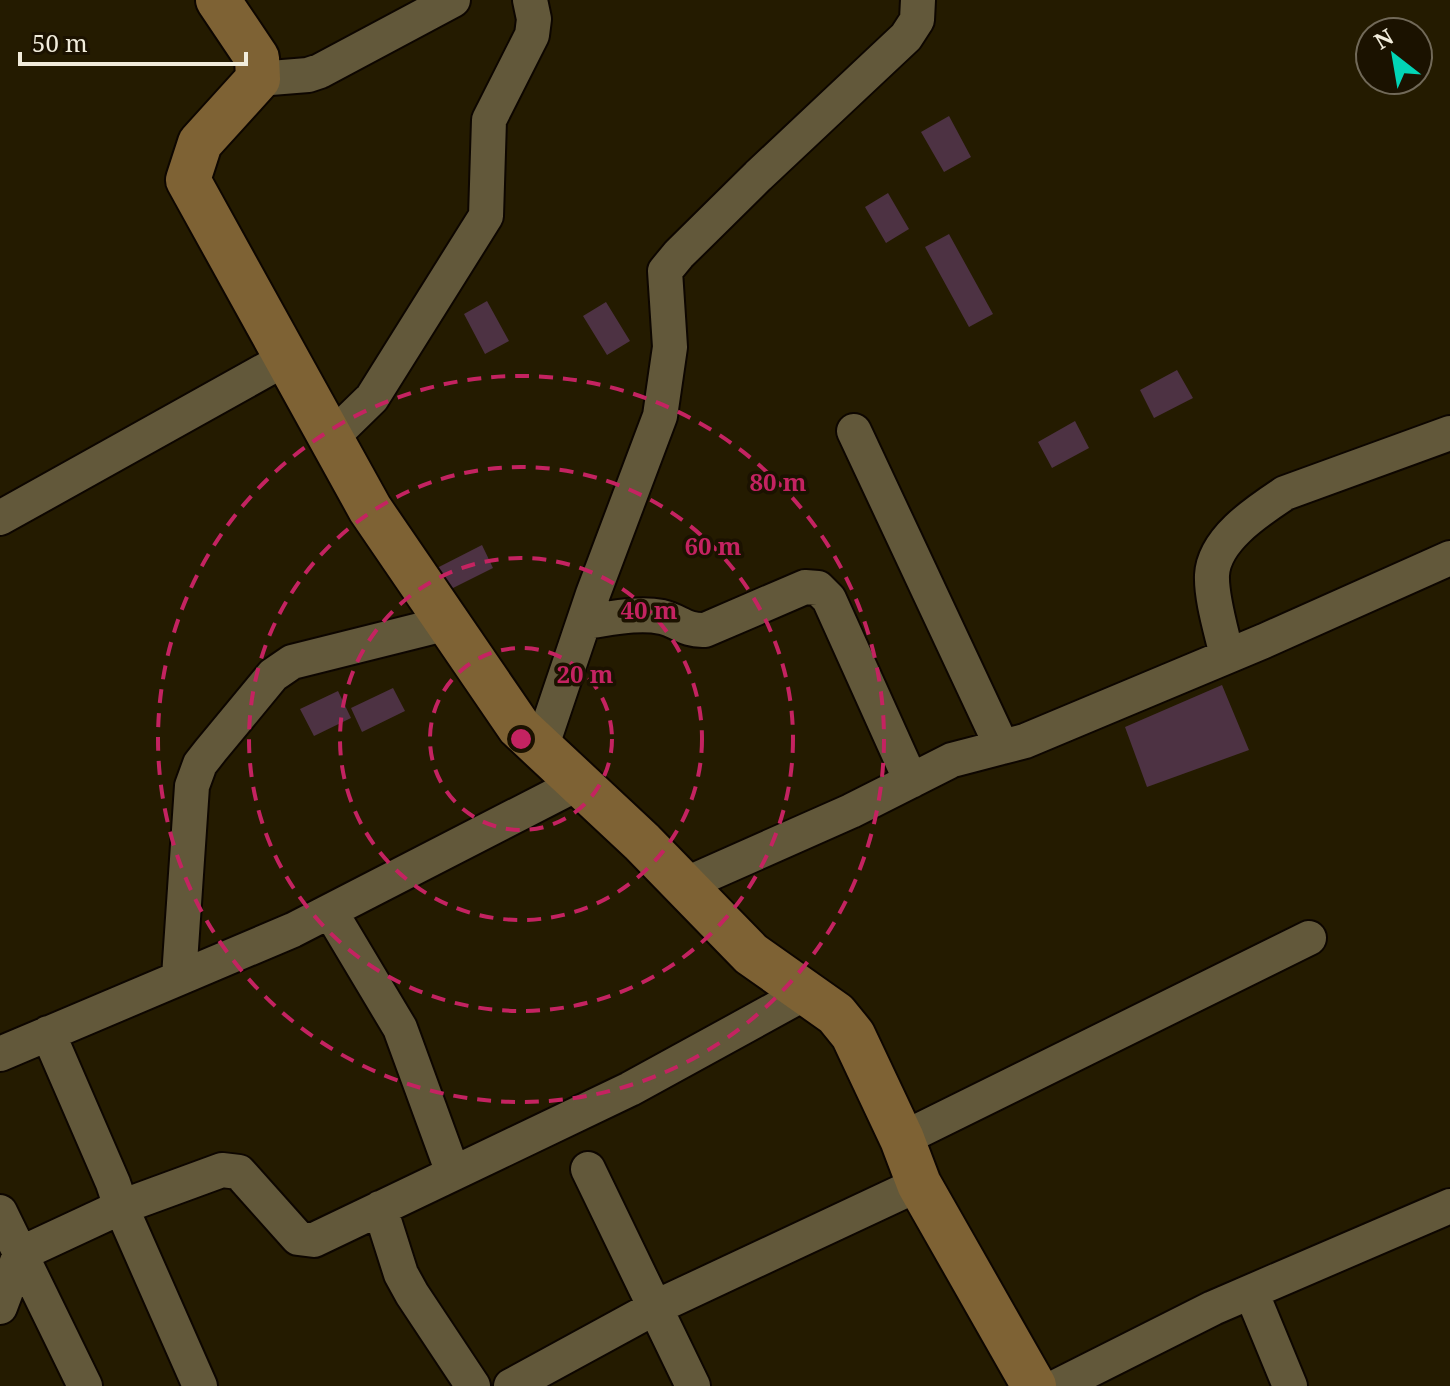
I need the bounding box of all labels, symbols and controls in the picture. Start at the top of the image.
scale bar [20,16,246,66]
north arrow [1354,16,1434,96]
text: N [1368,21,1398,55]
text: 50 m [32,26,88,59]
text: 80 m [749,465,807,498]
text: 60 m [684,529,742,562]
text: 40 m [620,593,678,626]
text: 20 m [556,657,614,690]
centre of rings [507,725,535,753]

